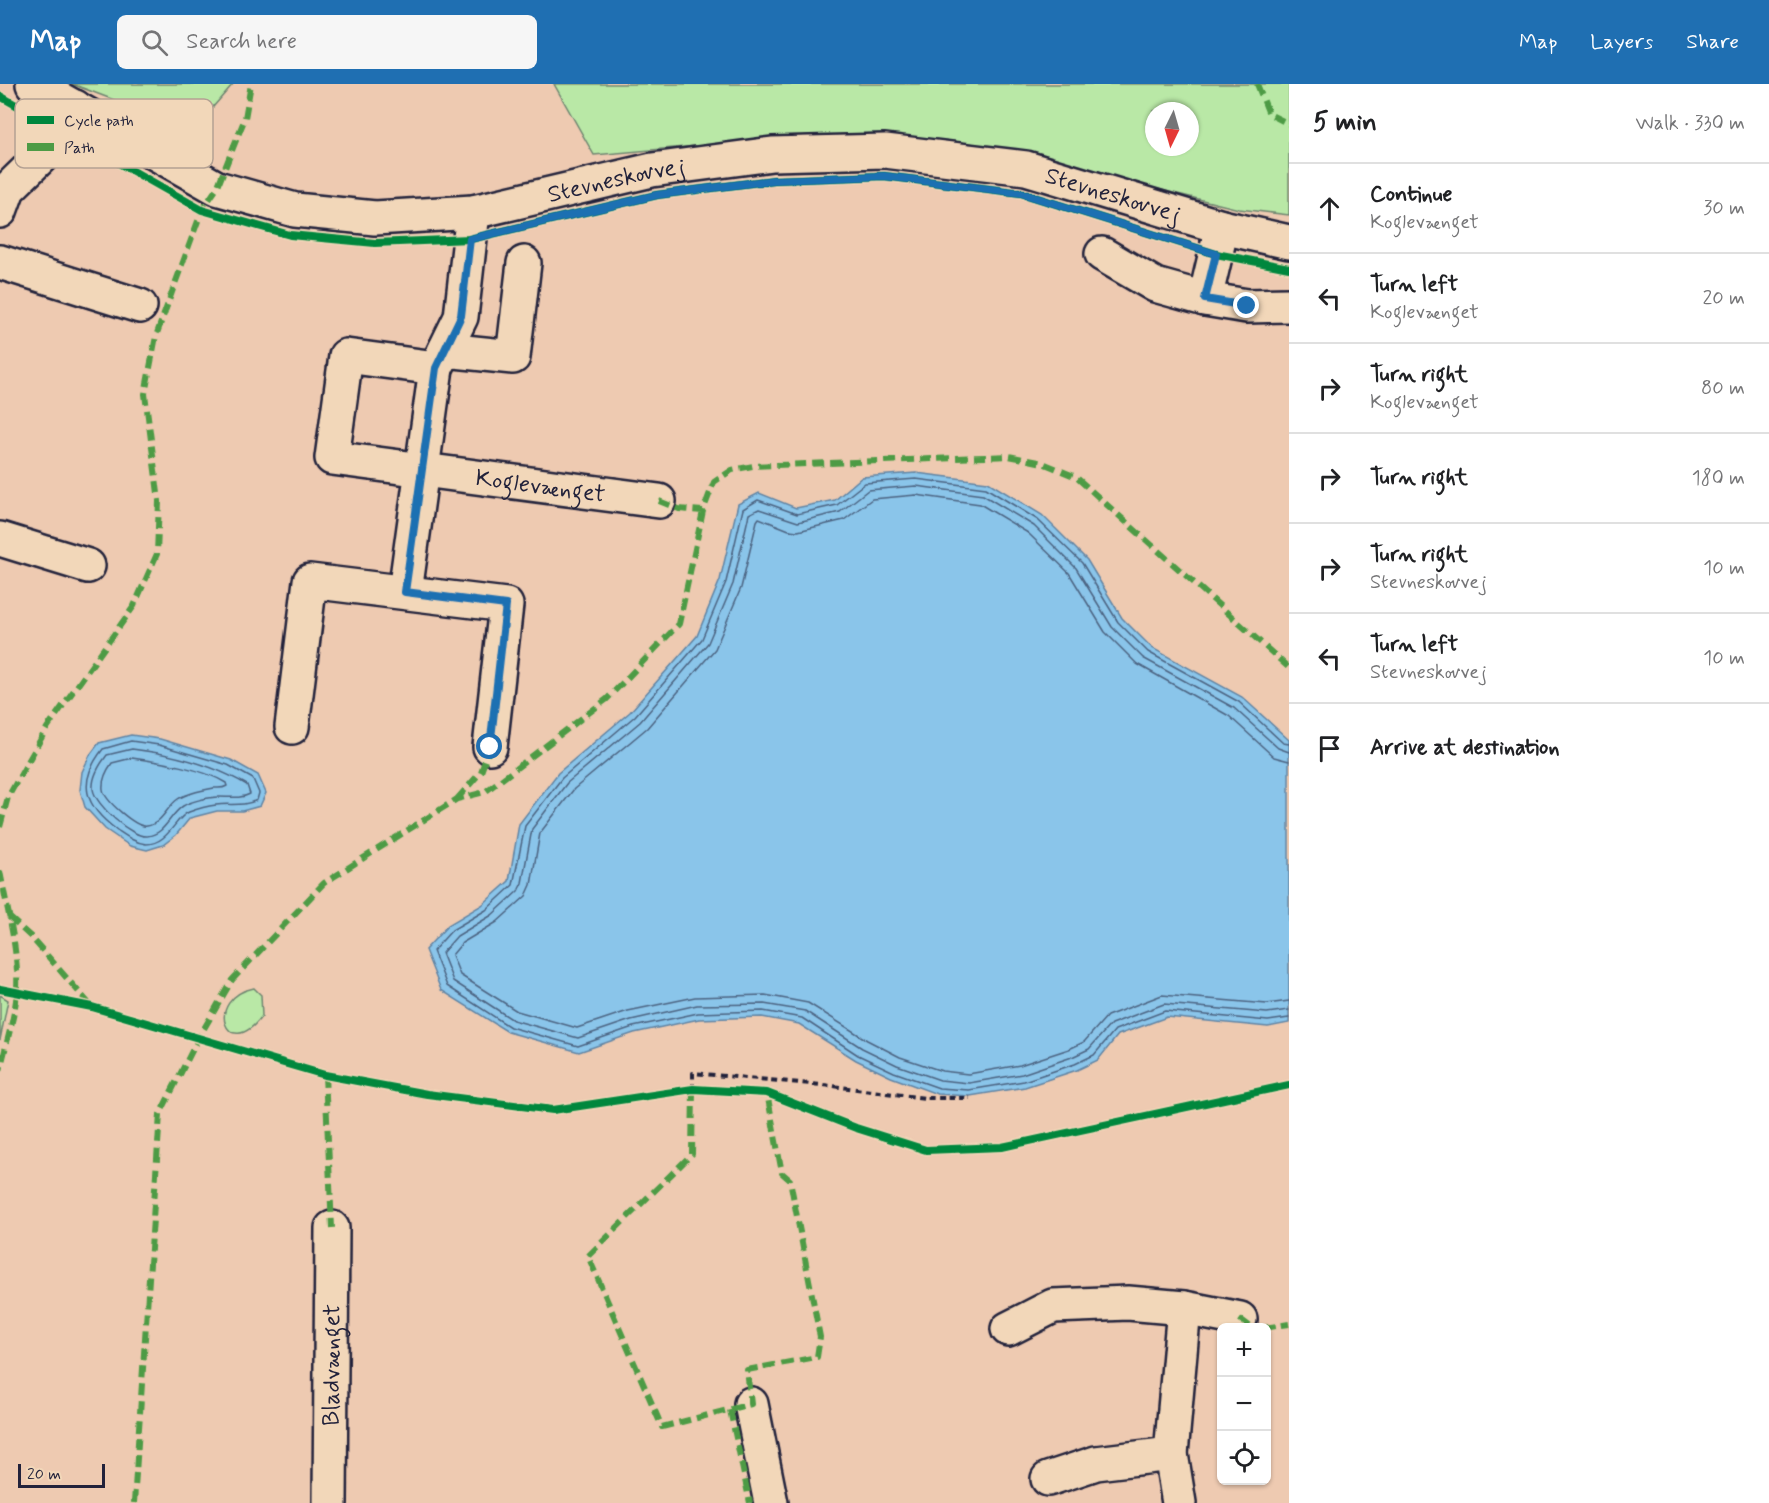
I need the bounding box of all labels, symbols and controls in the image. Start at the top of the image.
search box [117,15,537,69]
text: Map [30,24,81,61]
icon: search [138,26,171,59]
text: Search here [186,28,297,56]
text: Map [1519,28,1557,56]
text: Layers [1590,28,1653,56]
text: Share [1686,28,1739,56]
legend [15,99,213,168]
north arrow [1145,102,1199,156]
text: 5 min [1313,106,1377,140]
text: Walk · 330 m [1636,110,1745,137]
text: Cycle path [64,111,134,132]
text: Path [64,138,95,159]
street label: Stevneskovvej [545,152,687,211]
street label: Stevneskovvej [1041,161,1184,231]
text: Continue [1370,181,1452,209]
icon: ahead [1313,192,1346,225]
text: 30 m [1703,195,1745,222]
text: Koglevænget [1370,209,1479,236]
text: Turn left [1370,271,1458,299]
icon: left [1313,282,1346,315]
text: 20 m [1702,285,1745,312]
route end [1233,292,1259,318]
text: Koglevænget [1370,299,1479,326]
text: Turn right [1370,361,1468,389]
icon: right [1313,372,1346,405]
text: 80 m [1701,375,1745,402]
text: Koglevænget [1370,389,1479,416]
icon: right [1313,462,1346,495]
street label: Koglevænget [474,463,607,511]
text: Turn right [1370,464,1468,492]
text: 180 m [1692,465,1745,492]
text: Turn right [1370,541,1468,569]
icon: right [1313,552,1346,585]
text: 10 m [1703,555,1745,582]
text: Stevneskovvej [1370,569,1487,596]
text: Turn left [1370,631,1458,659]
icon: left [1313,642,1346,675]
text: 10 m [1703,645,1745,672]
text: Stevneskovvej [1370,659,1487,686]
icon: arrive [1313,732,1346,765]
route start [476,733,502,759]
text: Arrive at destination [1370,734,1560,762]
street label: Bladvænget [317,1304,351,1426]
map controls [1217,1323,1271,1485]
button: + [1217,1323,1271,1377]
button: − [1217,1377,1271,1431]
button: locate [1217,1431,1271,1485]
scale bar [18,1461,105,1488]
text: 20 m [27,1464,61,1485]

